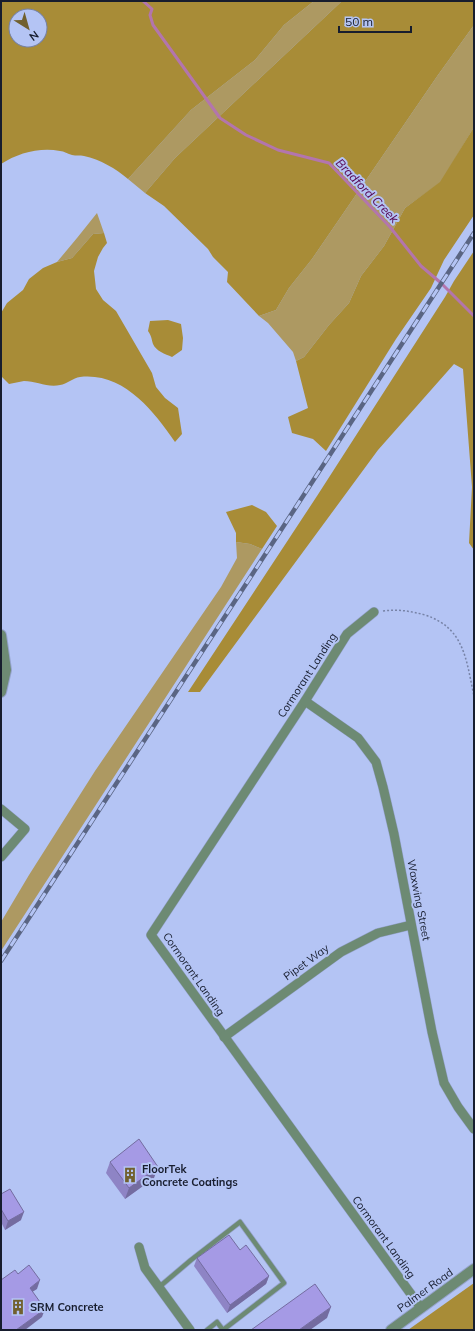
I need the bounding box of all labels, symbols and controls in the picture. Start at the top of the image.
north arrow [8,8,48,48]
scale bar [339,8,411,34]
text: 50 m [345,14,373,29]
text: N [26,28,42,44]
water label: Bradford Creek [333,155,402,227]
street label: Cormorant Landing [274,630,340,720]
street label: Waxwing Street [404,858,434,942]
street label: Cormorant Landing [160,930,228,1018]
street label: Pipet Way [280,941,332,983]
place label: FloorTek Concrete Coatings [142,1162,238,1189]
building icon: FloorTek Concrete Coatings [121,1166,139,1184]
street label: Cormorant Landing [349,1193,419,1281]
street label: Palmer Road [394,1265,456,1315]
building icon: SRM Concrete [9,1298,27,1316]
place label: SRM Concrete [30,1300,104,1314]

